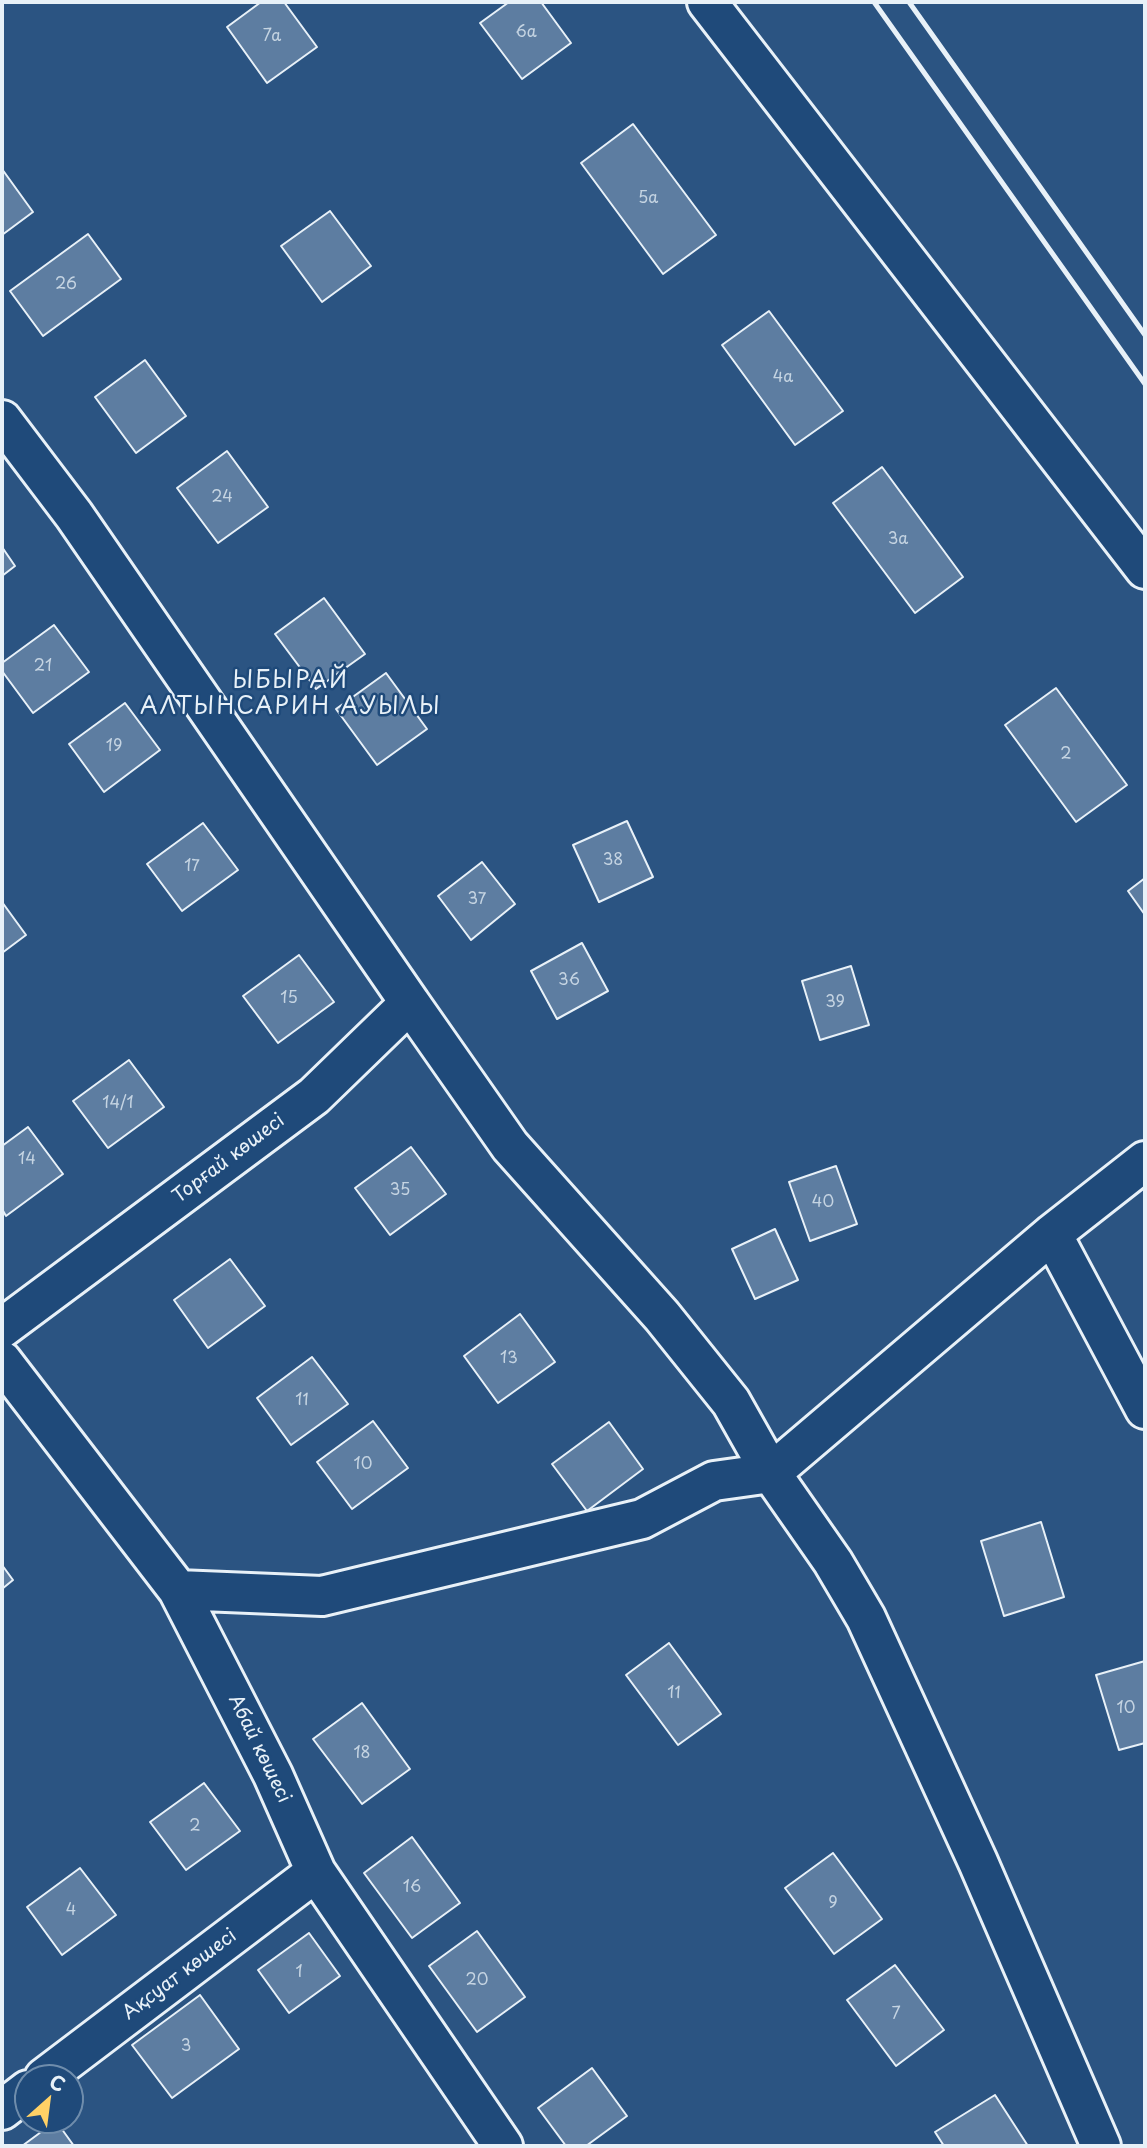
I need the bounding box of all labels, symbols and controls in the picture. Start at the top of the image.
house number: 6а [515,23,537,43]
house number: 7а [263,27,281,47]
house number: 5а [638,189,658,209]
house number: 26 [55,275,77,295]
house number: 4а [773,368,793,388]
house number: 24 [211,488,233,508]
house number: 3а [888,530,908,550]
house number: 21 [34,657,52,677]
district label: ЫБЫРАЙ АЛТЫНСАРИН АУЫЛЫ [143,668,439,722]
house number: 19 [106,737,122,757]
house number: 2 [1060,745,1072,765]
house number: 38 [603,851,623,871]
house number: 17 [184,857,200,877]
house number: 37 [468,890,486,910]
house number: 36 [558,971,580,991]
house number: 15 [280,989,298,1009]
house number: 39 [825,993,845,1013]
house number: 14/1 [102,1094,134,1114]
street label: Торғай көшесі [169,1109,289,1209]
house number: 14 [18,1150,36,1170]
house number: 35 [390,1181,410,1201]
house number: 40 [812,1193,834,1213]
house number: 13 [500,1349,518,1369]
house number: 11 [295,1391,309,1411]
house number: 10 [354,1455,372,1475]
house number: 11 [667,1684,681,1704]
street label: Абай көшесі [223,1691,295,1807]
house number: 10 [1117,1699,1135,1719]
house number: 18 [353,1744,371,1764]
house number: 2 [189,1817,201,1837]
house number: 16 [403,1878,421,1898]
house number: 9 [828,1894,838,1914]
house number: 4 [66,1901,76,1921]
street label: Ақсуат көшесі [119,1925,241,2025]
house number: 1 [295,1963,303,1983]
house number: 20 [466,1971,488,1991]
house number: 7 [891,2005,901,2025]
house number: 3 [181,2037,191,2057]
north arrow [14,2064,84,2134]
text: С [45,2067,71,2098]

